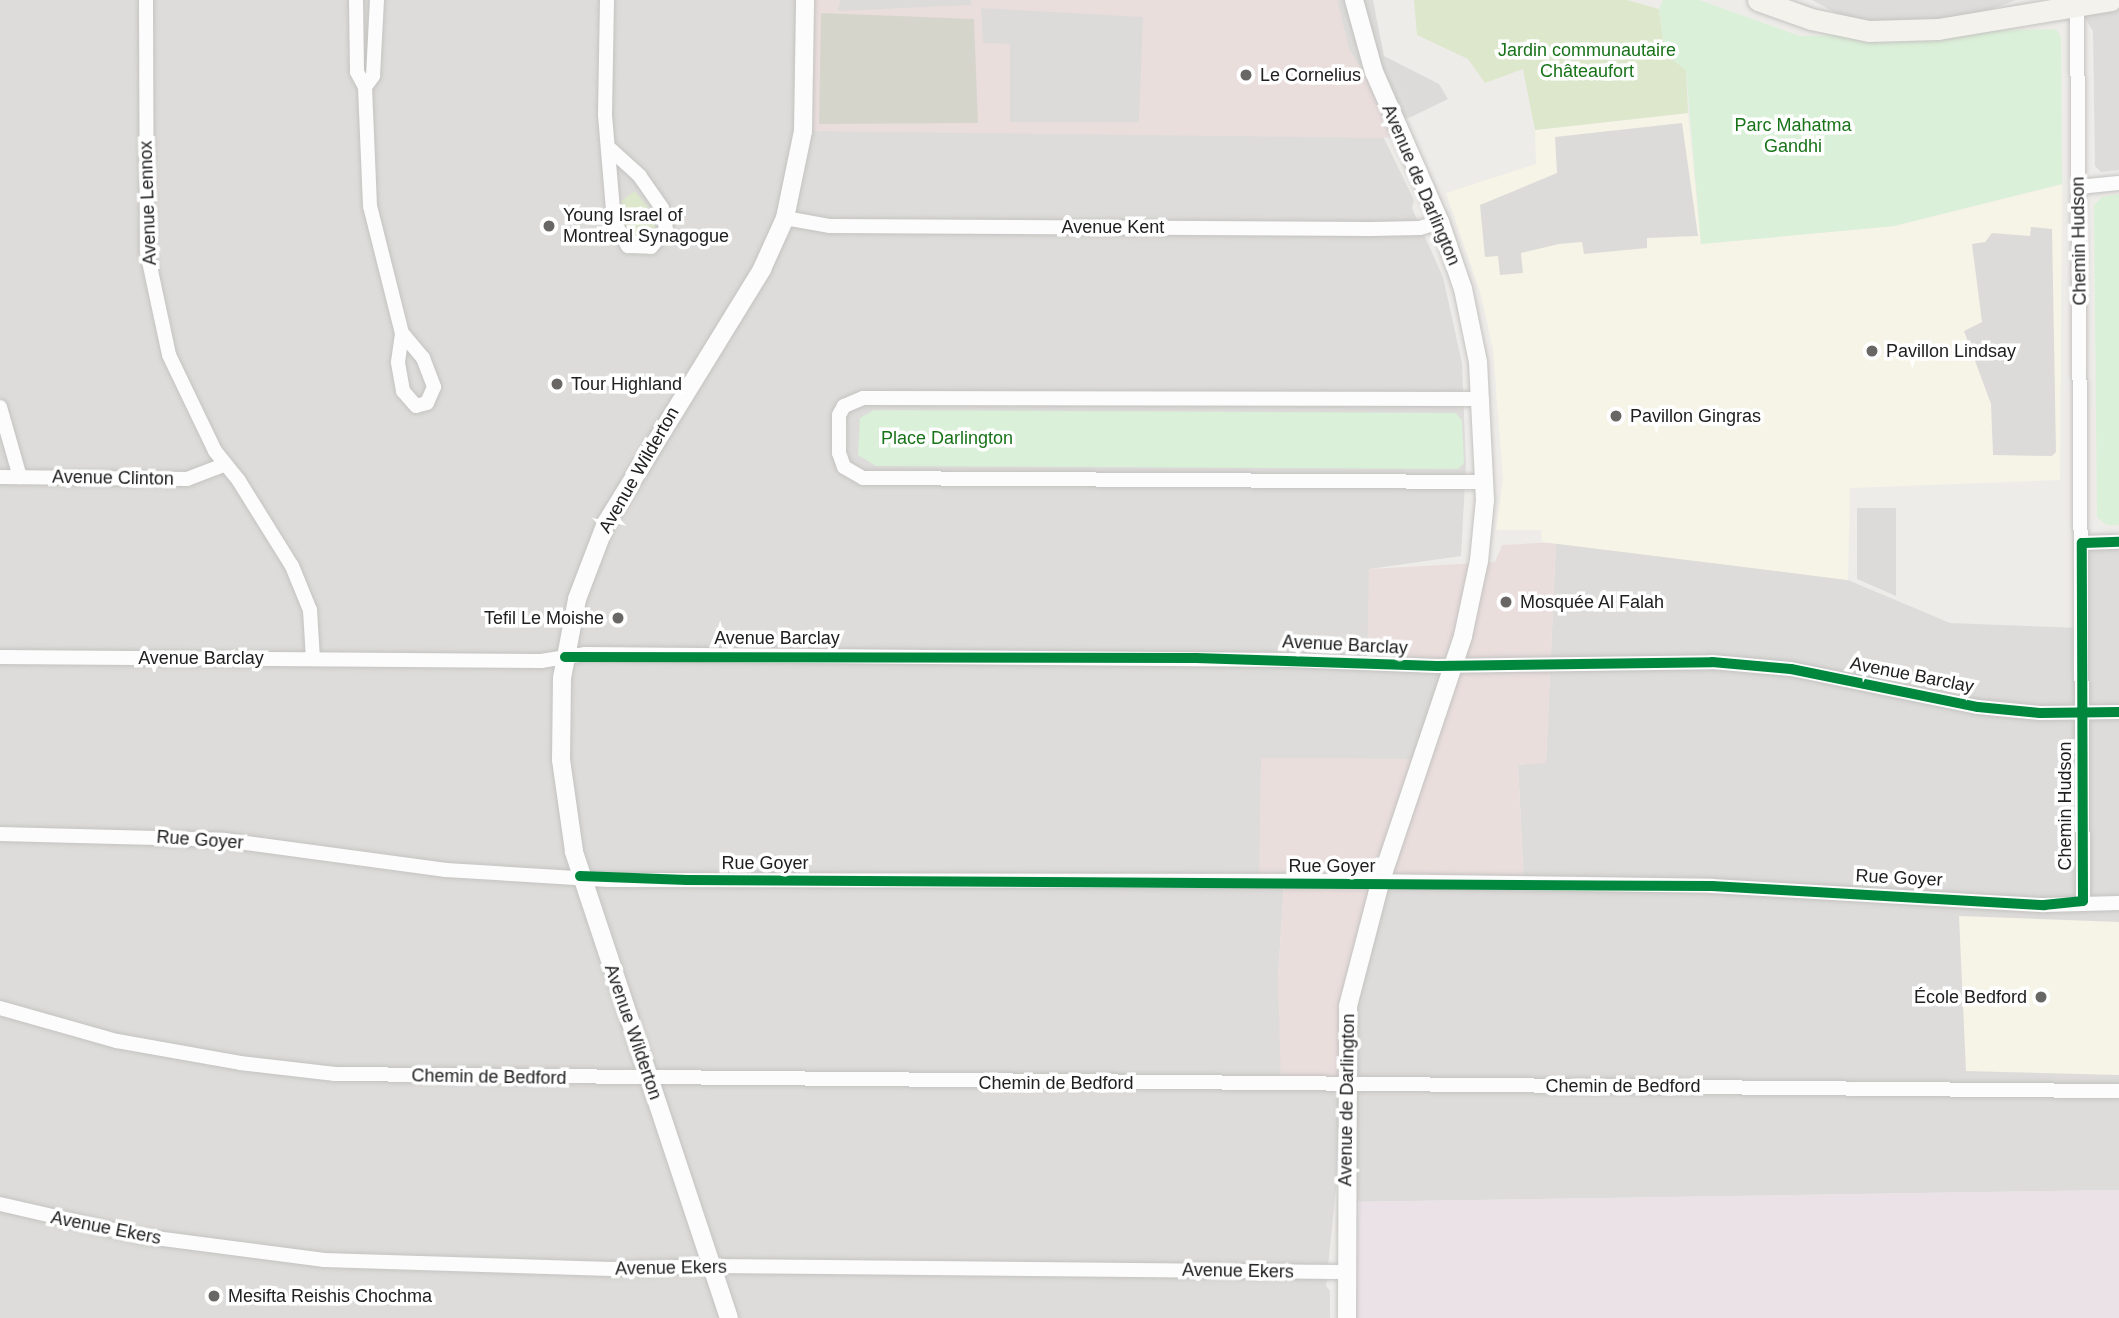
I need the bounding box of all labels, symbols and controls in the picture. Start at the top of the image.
park label: Jardin communautaire Châteaufort [1498,40,1676,82]
place label: Le Cornelius [1260,64,1361,86]
marker: Le Cornelius [1238,67,1254,83]
street label: Avenue de Darlington [1377,101,1465,269]
park label: Parc Mahatma Gandhi [1734,115,1852,158]
street label: Avenue Lennox [135,140,161,266]
street label: Chemin Hudson [2067,176,2091,306]
place label: Young Israel of Montreal Synagogue [563,205,729,248]
street label: Avenue Kent [1062,216,1164,238]
marker: Young Israel of Montreal Synagogue [541,218,557,234]
place label: Pavillon Lindsay [1886,340,2016,362]
marker: Pavillon Lindsay [1864,343,1880,359]
place label: Tour Highland [571,373,682,395]
marker: Tour Highland [549,376,565,392]
street label: Avenue Wilderton [594,403,684,537]
place label: Pavillon Gingras [1630,405,1761,427]
marker: Pavillon Gingras [1608,408,1624,424]
park label: Place Darlington [881,427,1013,449]
street label: Avenue Clinton [52,466,174,490]
place label: Mosquée Al Falah [1520,591,1665,613]
marker: Mosquée Al Falah [1498,594,1514,610]
place label: Tefil Le Moishe [484,607,604,629]
marker: Tefil Le Moishe [610,610,626,626]
street label: Avenue Barclay [714,627,840,649]
street label: Avenue Barclay [1282,631,1408,659]
street label: Avenue Barclay [138,647,264,669]
street label: Avenue Barclay [1848,652,1976,698]
street label: Chemin Hudson [2054,741,2076,871]
street label: Rue Goyer [156,826,244,854]
street label: Rue Goyer [721,852,809,874]
street label: Rue Goyer [1288,855,1376,877]
street label: Rue Goyer [1855,865,1943,891]
street label: Avenue Wilderton [600,961,666,1103]
place label: École Bedford [1914,986,2027,1008]
marker: École Bedford [2033,989,2049,1005]
street label: Avenue de Darlington [1335,1013,1359,1187]
street label: Chemin de Bedford [411,1065,567,1089]
street label: Chemin de Bedford [978,1072,1134,1094]
street label: Chemin de Bedford [1545,1075,1701,1097]
street label: Avenue Ekers [49,1207,163,1249]
street label: Avenue Ekers [615,1256,727,1280]
street label: Avenue Ekers [1182,1259,1294,1283]
place label: Mesifta Reishis Chochma [228,1285,432,1307]
marker: Mesifta Reishis Chochma [206,1288,222,1304]

